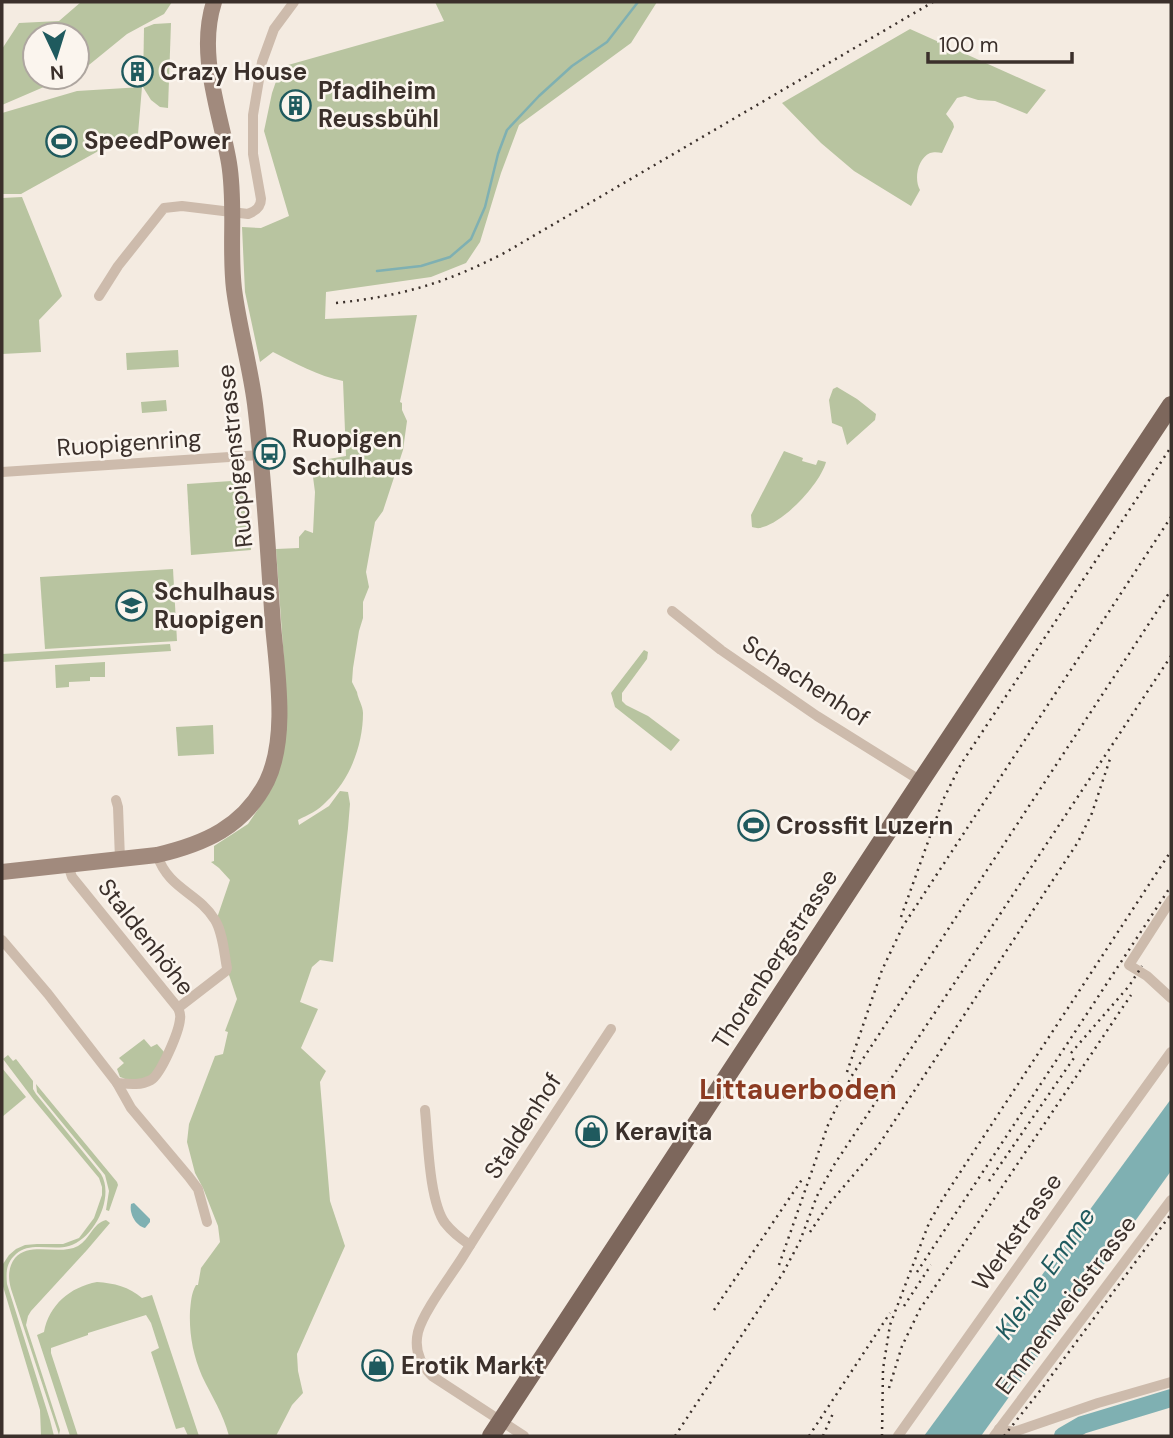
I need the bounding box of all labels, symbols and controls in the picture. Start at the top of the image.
north arrow [21,21,91,91]
scale bar [928,21,1072,65]
text: 100 m [939,31,999,59]
building icon: Crazy House [120,55,154,89]
place label: Crazy House [160,56,307,87]
text: N [49,60,65,85]
place label: Pfadiheim Reussbühl [318,75,439,134]
building icon: Pfadiheim Reussbühl [278,88,312,122]
sports icon: SpeedPower [44,124,78,158]
place label: SpeedPower [84,125,231,156]
street label: Ruopigenstrasse [209,363,260,549]
street label: Ruopigenring [55,422,202,463]
place label: Ruopigen Schulhaus [292,423,414,482]
bus stop icon: Ruopigen Schulhaus [252,436,286,470]
place label: Schulhaus Ruopigen [154,576,276,635]
school or university icon: Schulhaus Ruopigen [114,589,148,623]
street label: Schachenhof [737,628,876,733]
sports icon: Crossfit Luzern [736,809,770,843]
place label: Crossfit Luzern [776,810,953,841]
street label: Thorenbergstrasse [705,863,844,1055]
street label: Staldenhöhe [91,872,202,1001]
street label: Staldenhof [477,1067,568,1185]
district label: Littauerboden [699,1071,897,1108]
shop icon: Keravita [575,1115,609,1149]
place label: Keravita [615,1116,712,1147]
street label: Werkstrasse [965,1167,1068,1297]
water label: Kleine Emme [987,1200,1103,1346]
street label: Emmenweidstrasse [988,1209,1143,1401]
shop icon: Erotik Markt [361,1349,395,1383]
place label: Erotik Markt [401,1350,545,1381]

